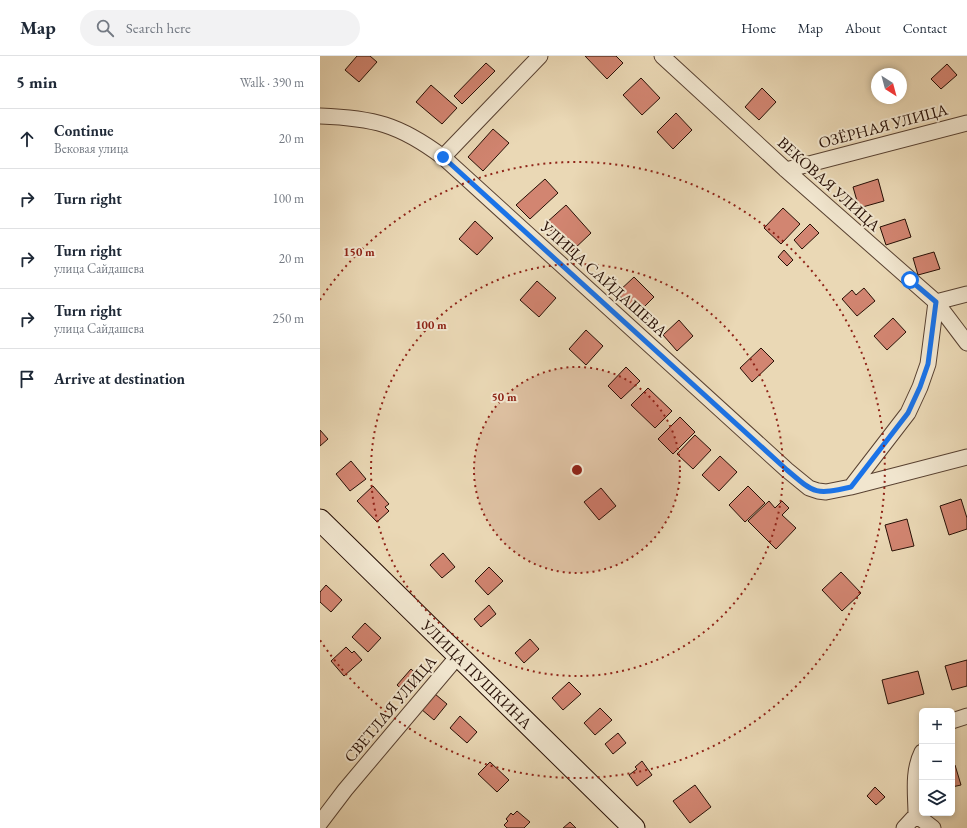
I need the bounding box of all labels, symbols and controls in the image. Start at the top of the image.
search box [80,10,360,46]
text: Map [20,15,56,40]
icon: search [94,17,116,39]
text: Search here [126,18,191,37]
text: Home [741,19,776,37]
text: Map [798,19,823,37]
text: About [845,19,881,37]
text: Contact [903,19,947,37]
north arrow [871,68,907,104]
text: 5 min [16,71,57,93]
text: Walk · 390 m [240,74,304,91]
street label: ОЗЁРНАЯ УЛИЦА [816,98,951,153]
text: Continue [54,121,114,140]
icon: ahead [16,128,38,150]
text: 20 m [279,130,304,147]
street label: ВЕКОВАЯ УЛИЦА [773,132,886,236]
text: Вековая улица [54,140,129,157]
route end [434,148,452,166]
icon: right [16,188,38,210]
text: Turn right [54,189,122,208]
text: 100 m [273,190,304,207]
street label: УЛИЦА САЙДАШЕВА [535,216,673,342]
text: Turn right [54,241,122,260]
text: 150 m [343,244,375,260]
icon: right [16,248,38,270]
text: 20 m [279,250,304,267]
text: улица Сайдашева [54,260,144,277]
route start [901,271,919,289]
text: Turn right [54,301,122,320]
icon: right [16,308,38,330]
text: 250 m [273,310,304,327]
text: 100 m [415,317,447,333]
text: улица Сайдашева [54,320,144,337]
icon: arrive [16,368,38,390]
text: Arrive at destination [54,369,185,388]
text: 50 m [491,389,517,405]
centre of rings [570,463,584,477]
street label: УЛИЦА ПУШКИНА [416,614,538,734]
street label: СВЕТЛАЯ УЛИЦА [339,651,441,767]
map controls [919,708,955,816]
button: + [919,708,955,744]
button: − [919,744,955,780]
button: layers [919,780,955,816]

